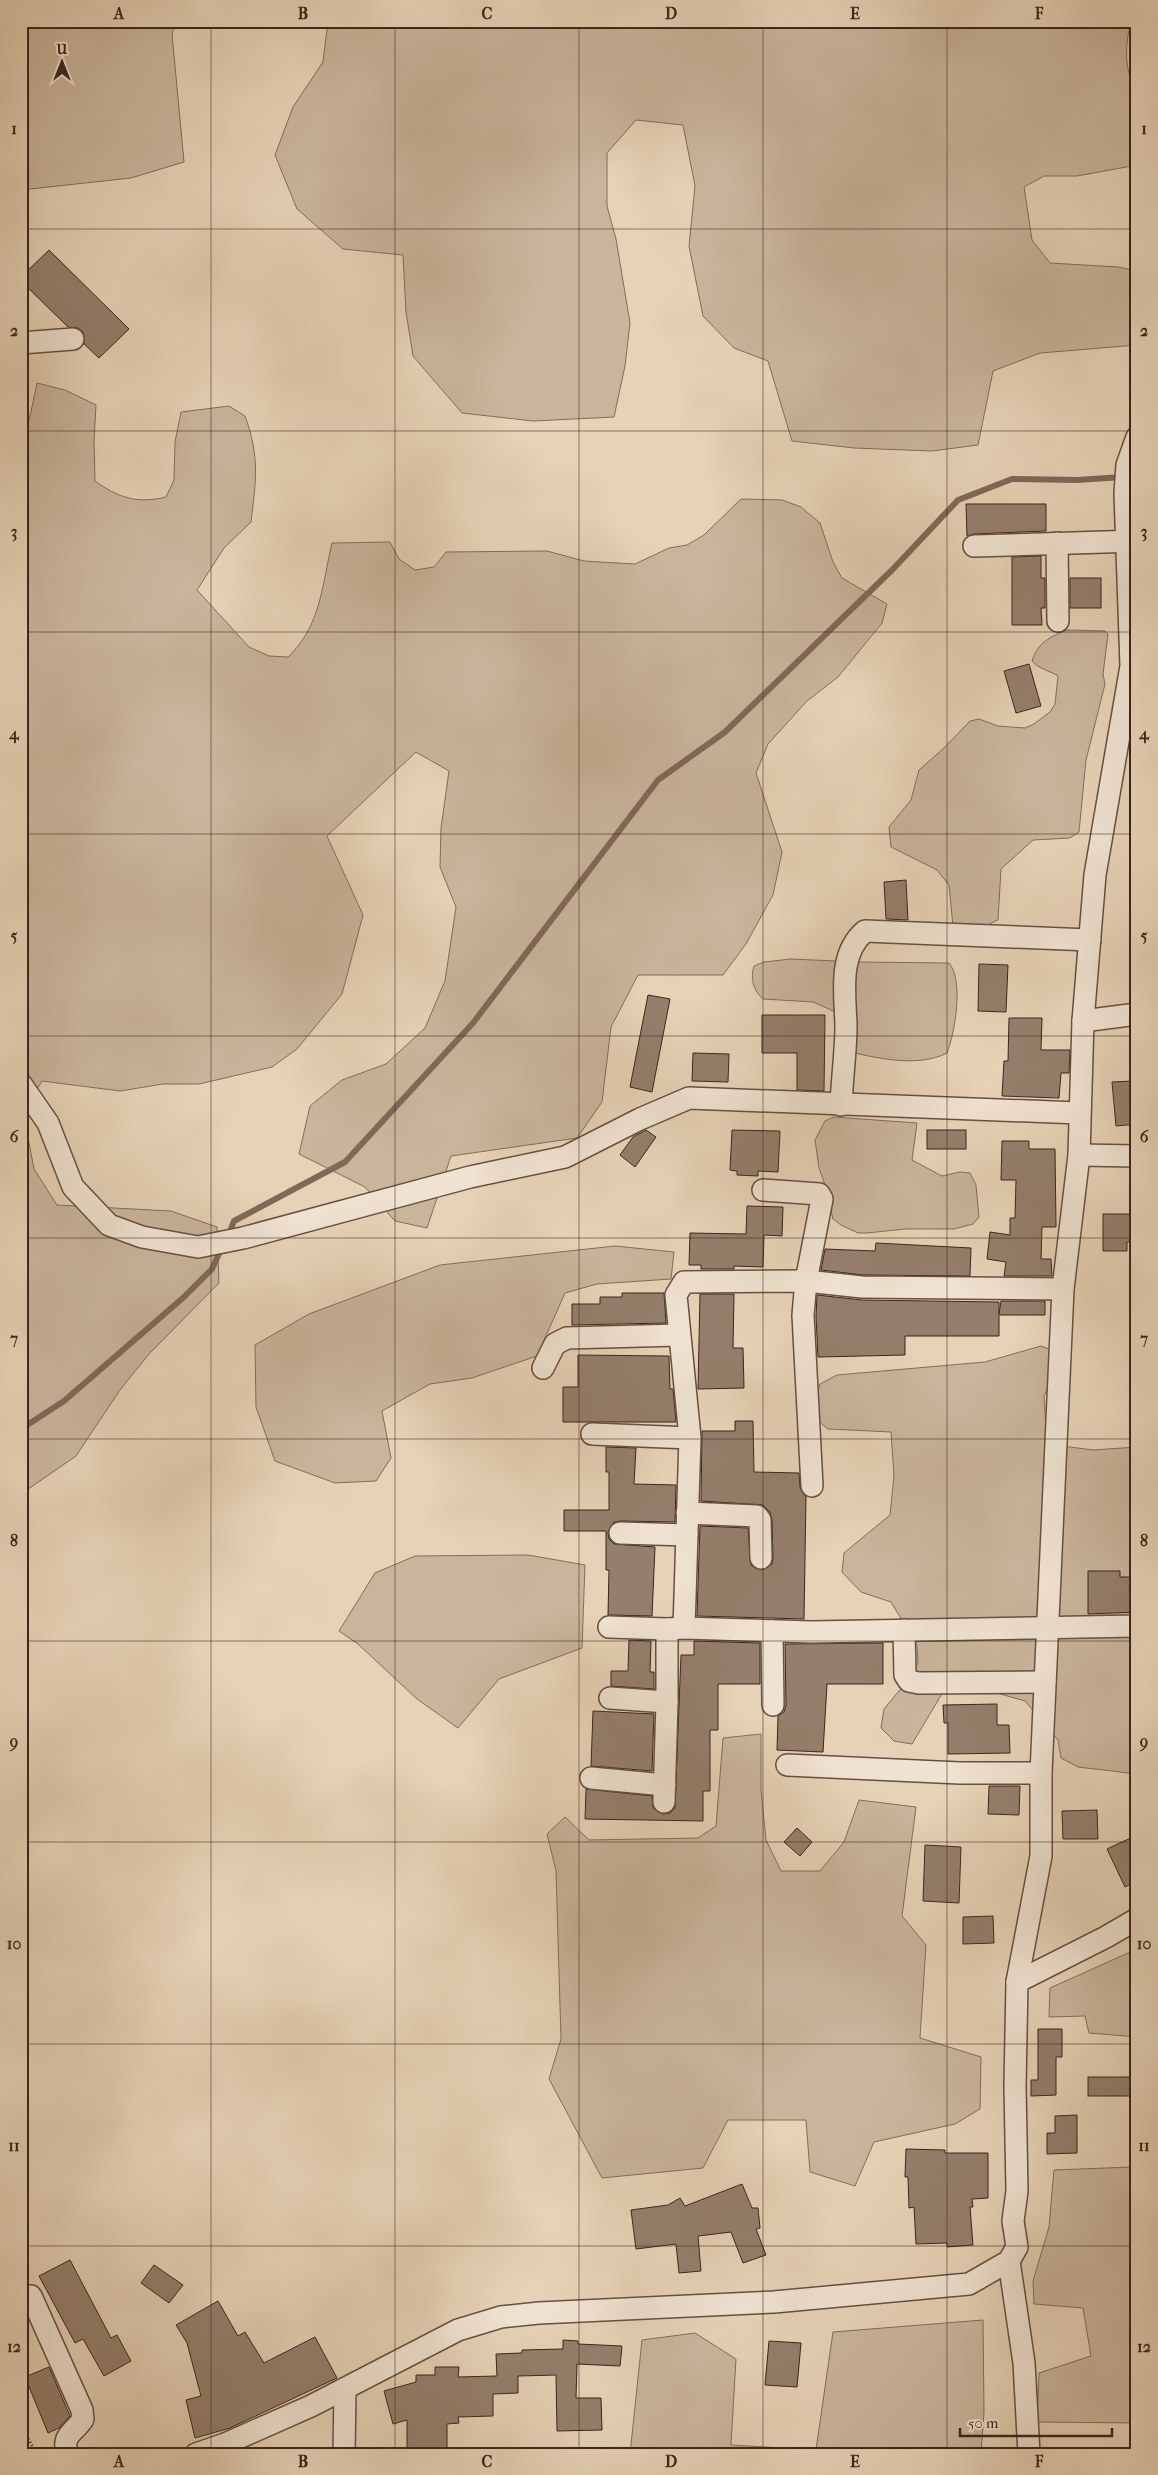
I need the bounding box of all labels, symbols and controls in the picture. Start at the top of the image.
text: A [113,4,125,23]
text: B [298,4,308,23]
text: C [482,4,493,23]
text: D [665,4,677,23]
text: E [850,4,860,23]
text: F [1034,4,1044,23]
north arrow [38,38,88,88]
text: U [56,41,68,58]
text: 1 [11,119,17,138]
text: 1 [1141,119,1147,138]
text: 2 [10,321,18,340]
text: 2 [1140,321,1148,340]
text: 3 [11,522,17,542]
text: 3 [1141,522,1147,542]
text: 4 [8,724,20,744]
text: 4 [1138,724,1150,744]
text: 5 [11,926,18,945]
text: 5 [1141,926,1148,945]
text: 6 [10,1127,19,1146]
text: 6 [1140,1127,1149,1146]
text: 7 [9,1329,18,1348]
text: 7 [1139,1329,1148,1348]
text: 8 [10,1531,18,1550]
text: 8 [1140,1531,1148,1550]
text: 9 [9,1732,18,1752]
text: 9 [1139,1732,1148,1752]
text: 10 [7,1934,21,1953]
text: 10 [1137,1934,1151,1953]
text: 11 [8,2136,20,2155]
text: 11 [1138,2136,1150,2155]
text: 12 [7,2337,21,2356]
text: 12 [1137,2337,1151,2356]
scale bar [960,2405,1113,2437]
text: 50 m [968,2414,999,2432]
text: A [113,2452,125,2471]
text: B [298,2452,308,2471]
text: C [482,2452,493,2471]
text: D [665,2452,677,2471]
text: E [850,2452,860,2471]
text: F [1034,2452,1044,2471]

